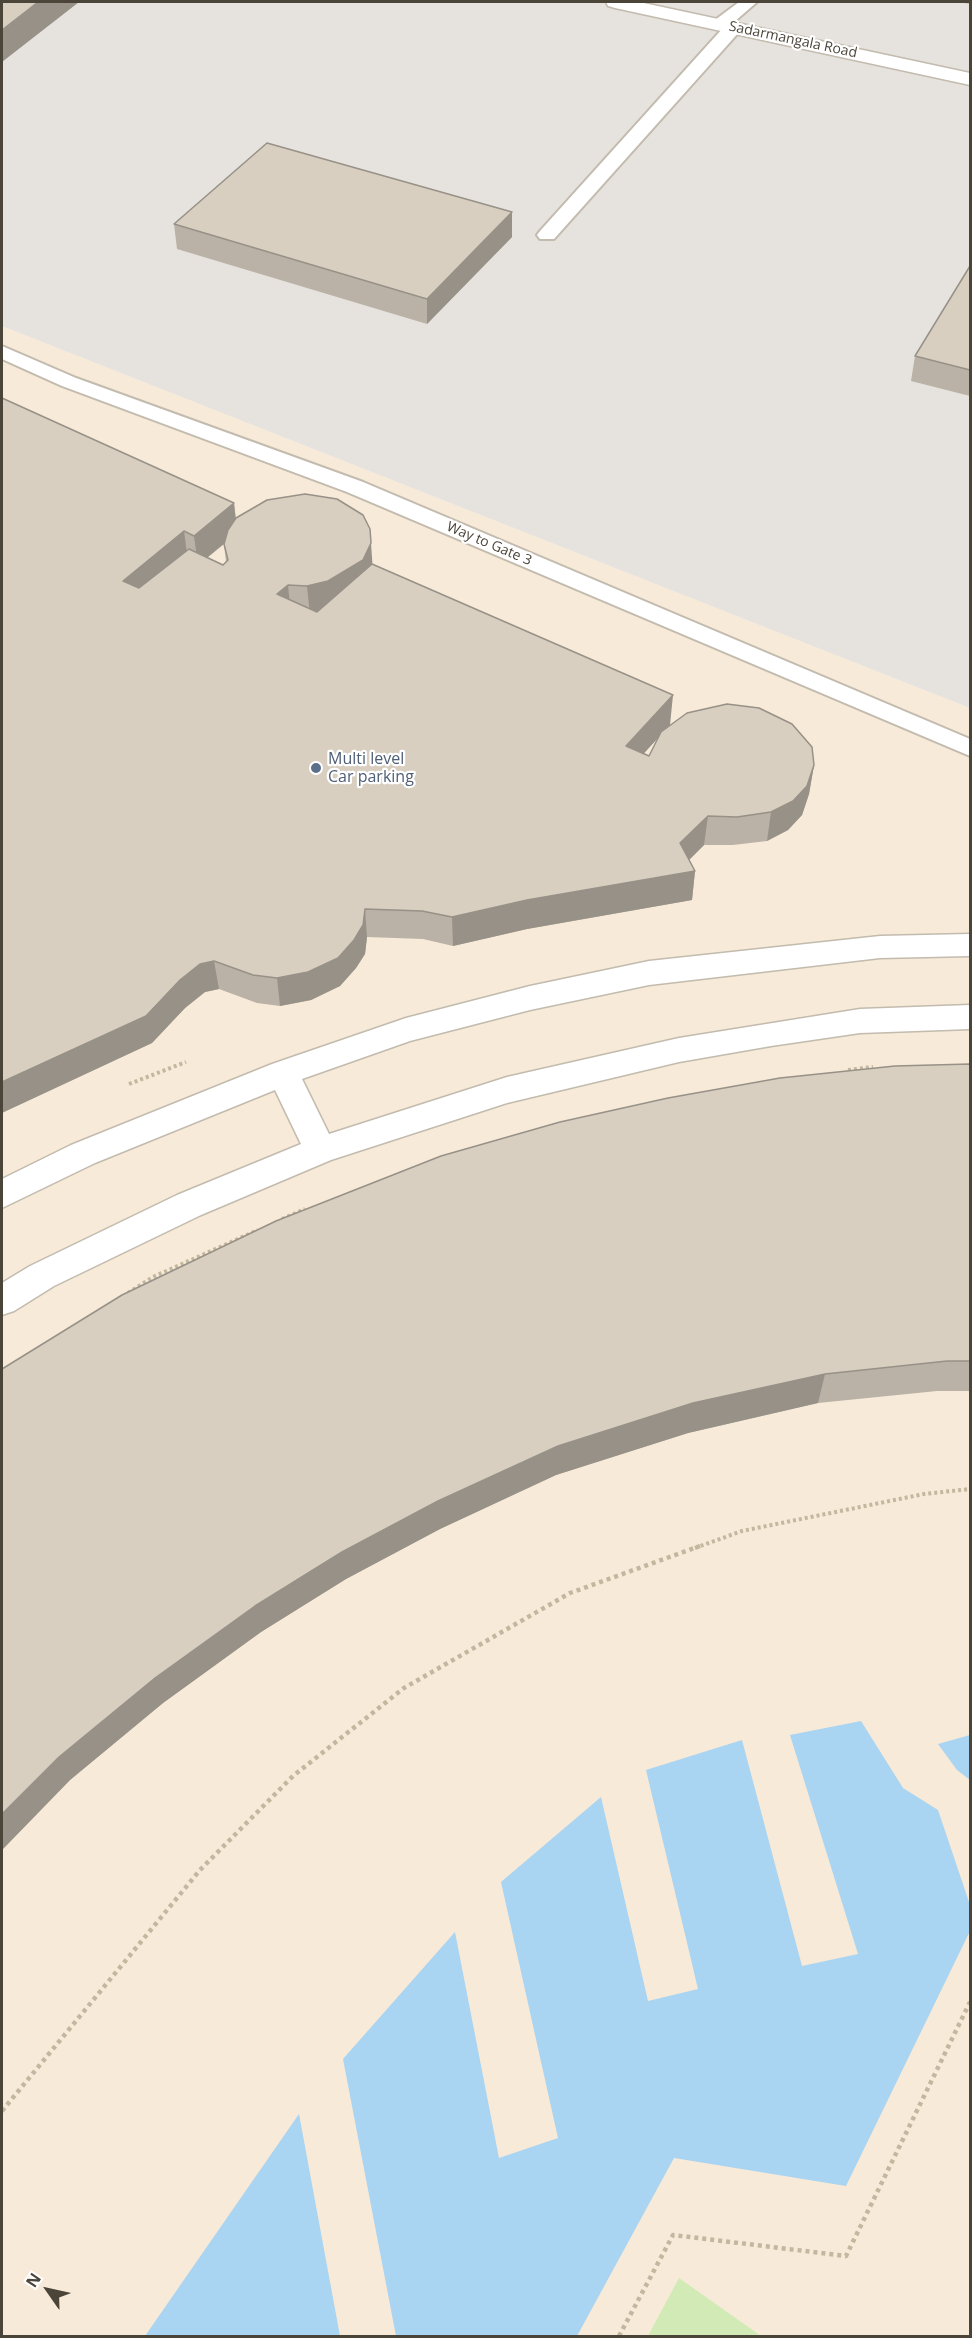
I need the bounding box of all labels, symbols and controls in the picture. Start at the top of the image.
street label: Sadarmangala Road [727,18,859,62]
street label: Way to Gate 3 [444,519,534,569]
place label: Multi level Car parking [328,749,414,787]
marker: Multi level Car parking [309,761,323,775]
north arrow [18,2260,78,2320]
text: N [20,2268,46,2291]

